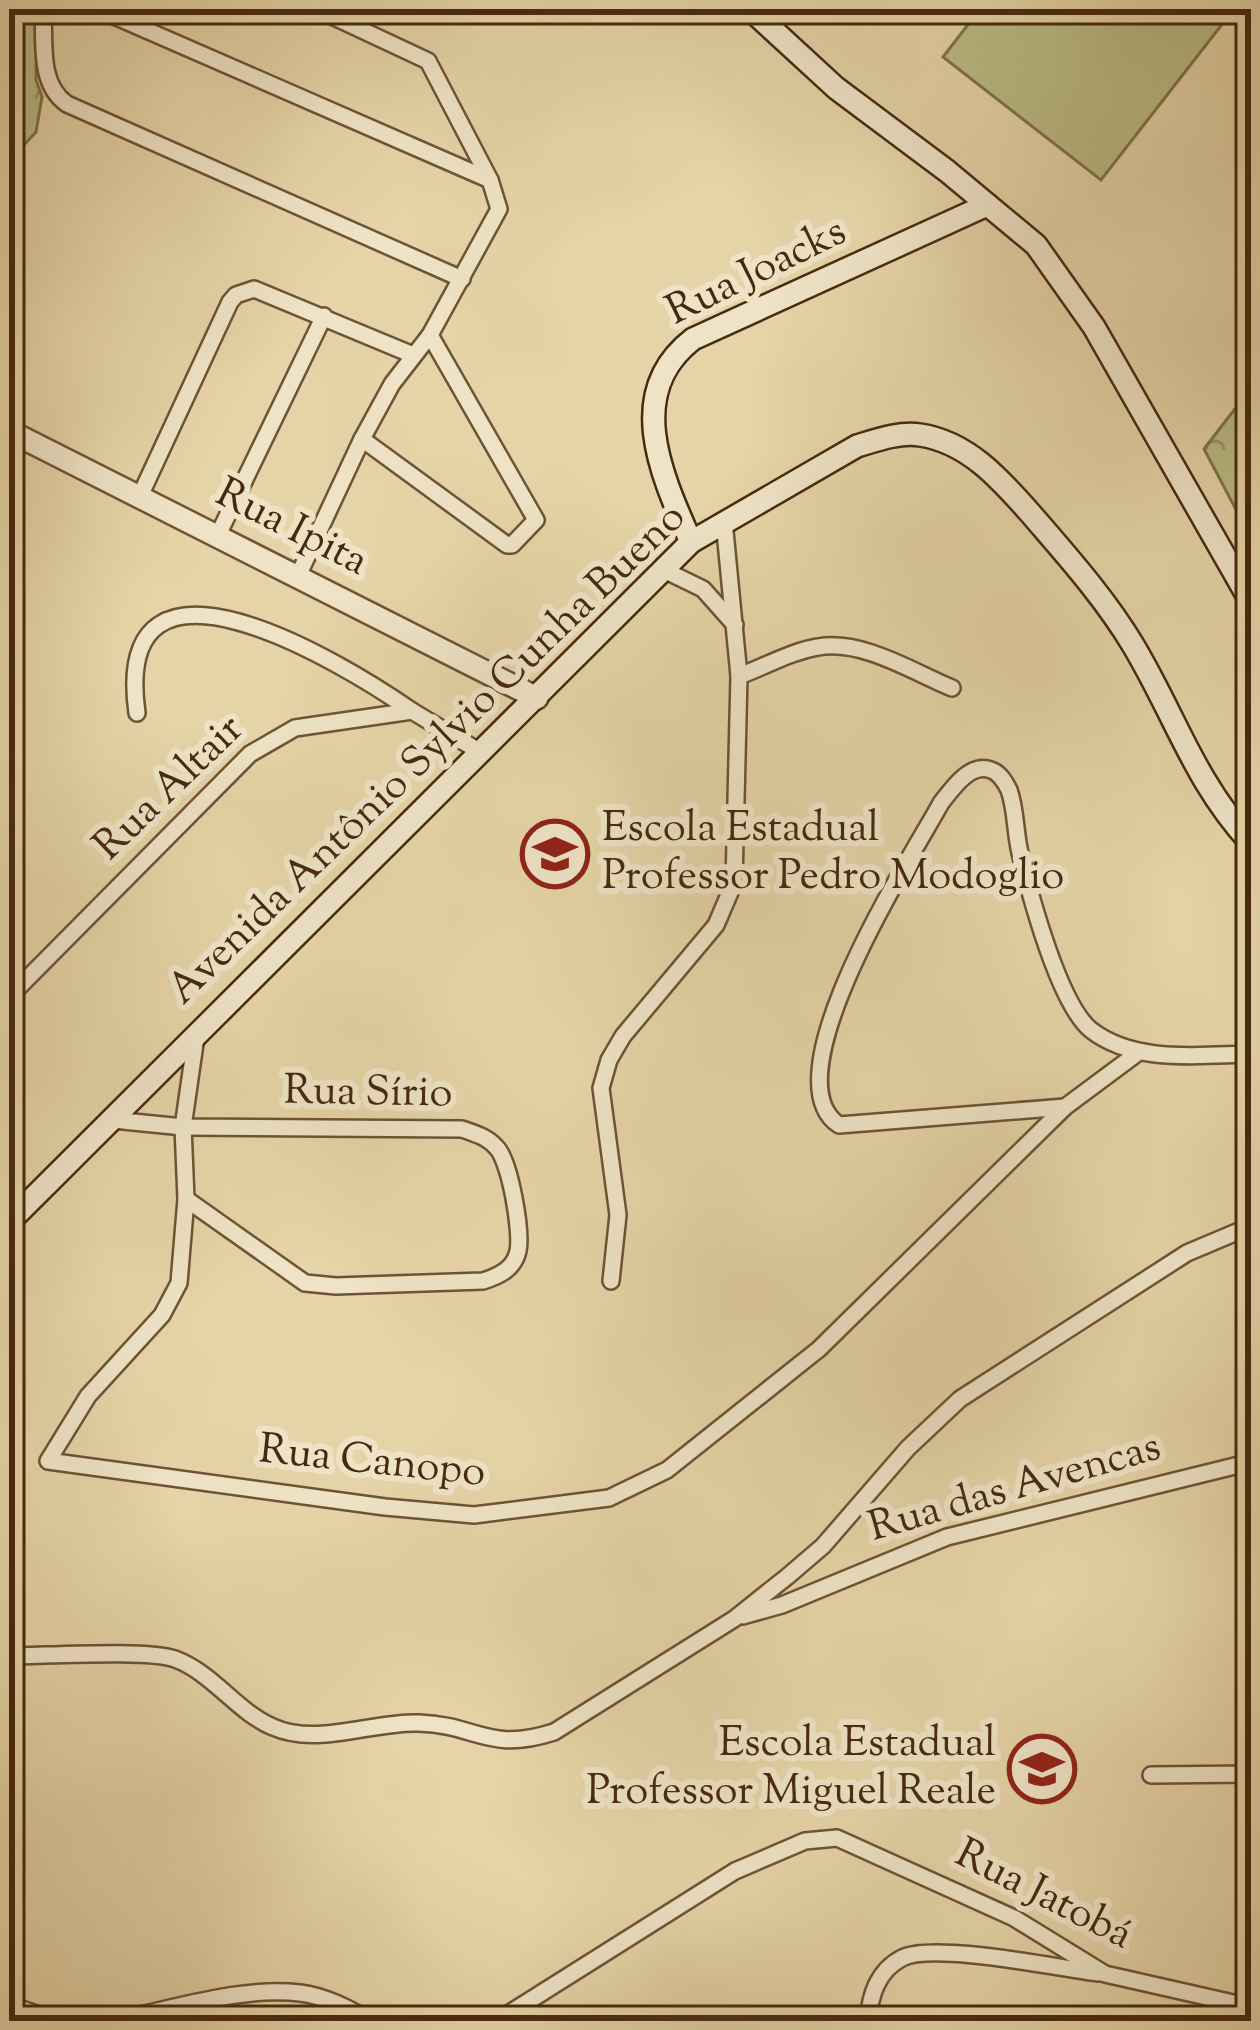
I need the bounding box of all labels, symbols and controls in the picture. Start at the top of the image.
street label: Rua Joacks [657,204,857,342]
street label: Rua Ipita [204,465,378,593]
street label: Avenida Antônio Sylvio Cunha Bueno [155,490,701,1020]
street label: Rua Altair [82,702,259,876]
place label: Escola Estadual Professor Pedro Modoglio [602,800,1064,908]
school or university icon: Escola Estadual Professor Pedro Modoglio [520,819,590,889]
street label: Rua Sírio [283,1063,453,1125]
street label: Rua das Avencas [862,1419,1168,1559]
street label: Rua Canopo [256,1421,488,1505]
place label: Escola Estadual Professor Miguel Reale [586,1715,996,1823]
school or university icon: Escola Estadual Professor Miguel Reale [1007,1734,1077,1804]
street label: Rua Jatobá [944,1826,1142,1966]

